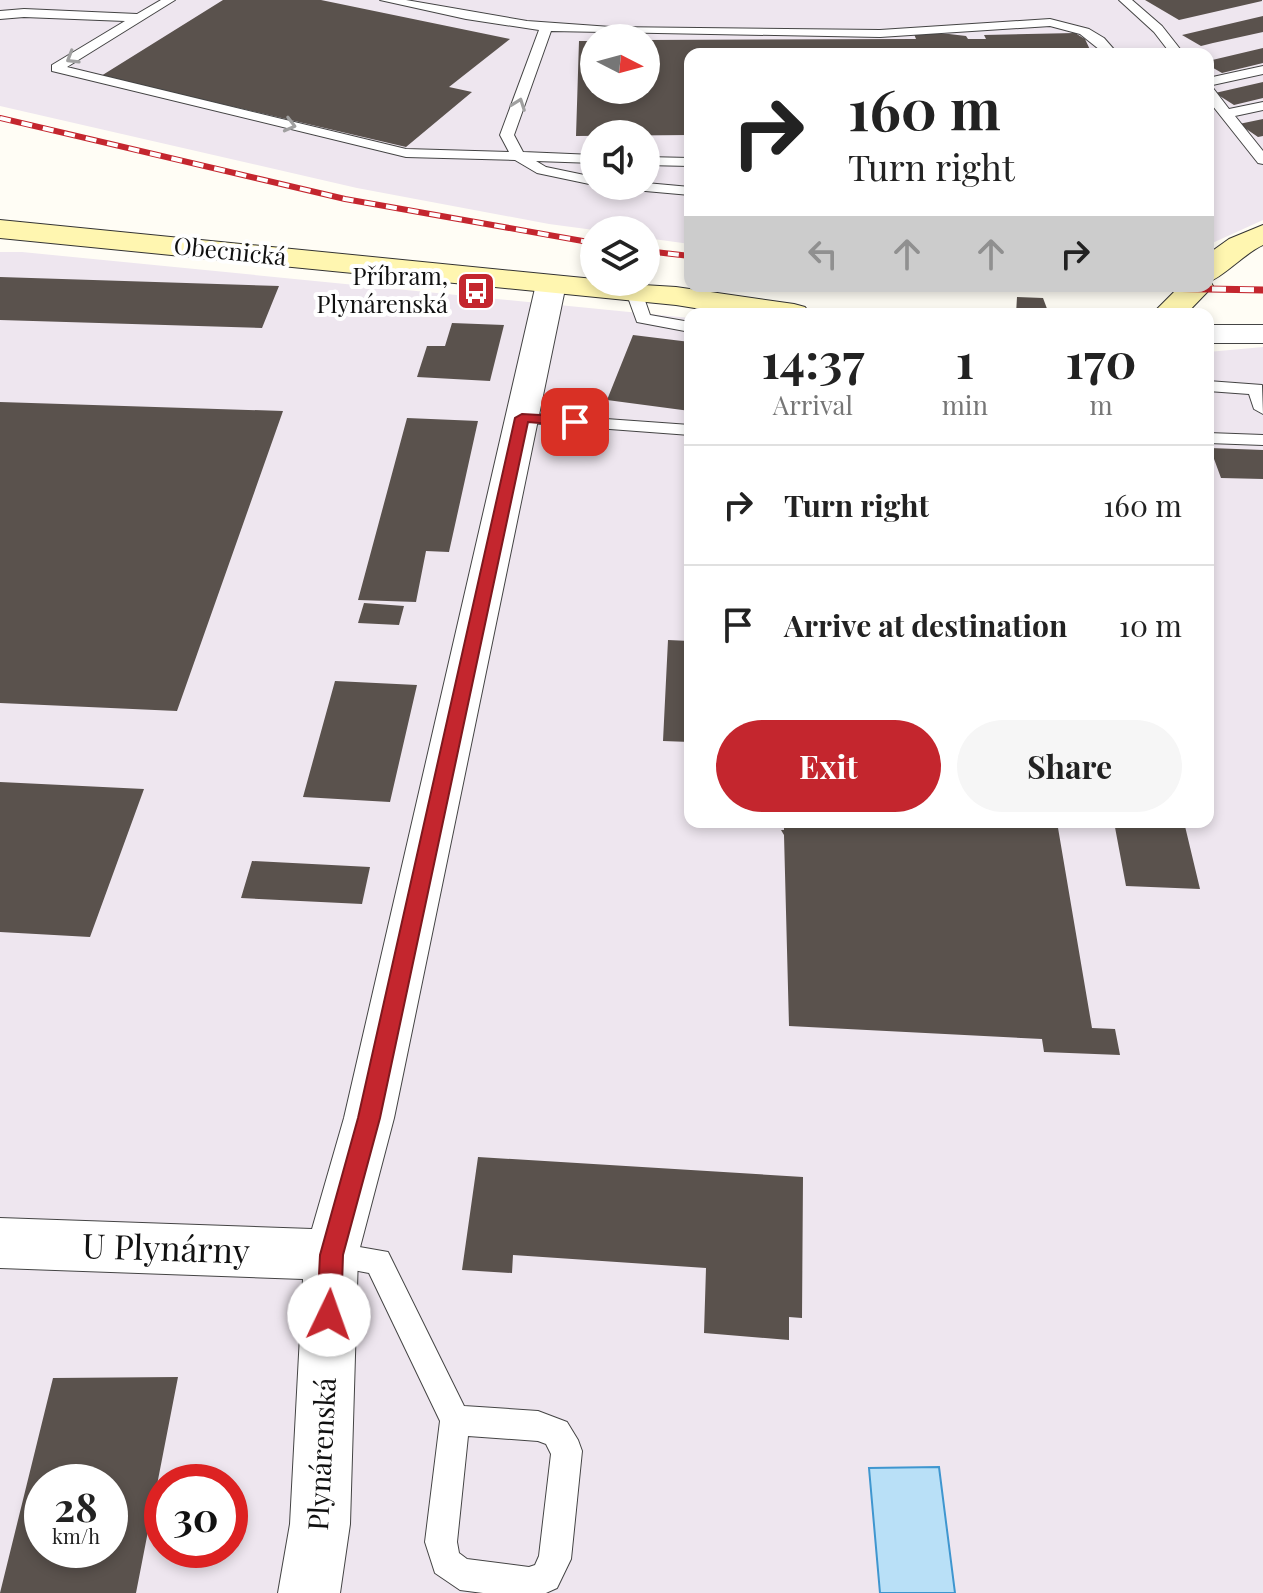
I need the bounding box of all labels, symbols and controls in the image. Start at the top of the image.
north arrow [580,24,660,104]
map controls [580,24,660,296]
one-way arrow [66,48,81,64]
text: 160 m [848,70,1001,145]
icon: right [716,80,820,184]
one-way arrow [509,97,525,111]
one-way arrow [283,116,296,133]
button: sound [580,120,660,200]
text: Turn right [848,142,1015,190]
button: layers [580,216,660,296]
street label: Obecnická [172,228,288,272]
icon: left [801,232,845,276]
icon: ahead [885,232,929,276]
icon: ahead [969,232,1013,276]
icon: right [1053,232,1097,276]
place label: Příbram, Plynárenská [317,259,448,319]
bus stop icon: Příbram, Plynárenská [455,270,497,312]
text: 14:37 [761,327,864,391]
text: 1 [956,327,974,391]
text: 170 [1065,327,1137,391]
text: Arrival [773,387,853,422]
text: min [942,387,988,422]
text: m [1089,387,1113,422]
pin [541,388,609,456]
icon: arrive [553,400,597,444]
icon: right [716,483,760,527]
text: Turn right [784,485,929,525]
text: 160 m [1103,485,1182,525]
icon: arrive [716,603,760,647]
text: Arrive at destination [784,605,1067,645]
text: 10 m [1119,605,1182,645]
button: Exit [716,720,941,812]
button: Share [957,720,1182,812]
street label: U Plynárny [82,1221,251,1273]
position arrow [287,1273,371,1357]
street label: Plynárenská [298,1376,343,1531]
speed limit sign: 30 [144,1464,248,1568]
text: 28 [54,1479,98,1532]
text: km/h [52,1522,100,1549]

